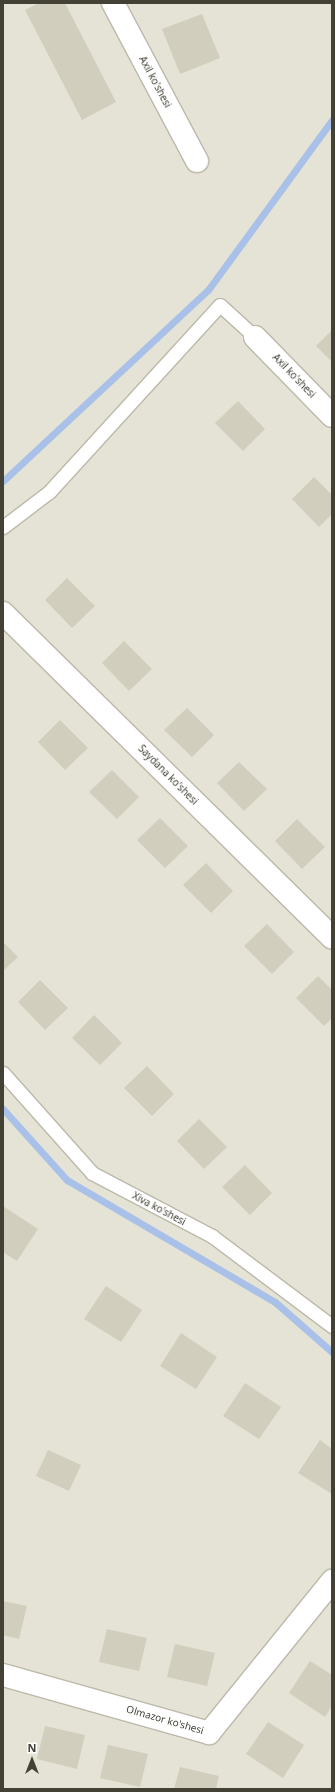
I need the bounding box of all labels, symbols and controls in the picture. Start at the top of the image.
street label: Axil ko'shesi [136,54,174,110]
street label: Axil ko'shesi [270,351,318,401]
street label: Saydana ko'shesi [136,743,200,807]
street label: Xiva ko'shesi [130,1190,188,1228]
street label: Olmazor ko'shesi [125,1703,205,1737]
north arrow [12,1740,52,1780]
text: N [28,1740,36,1755]

